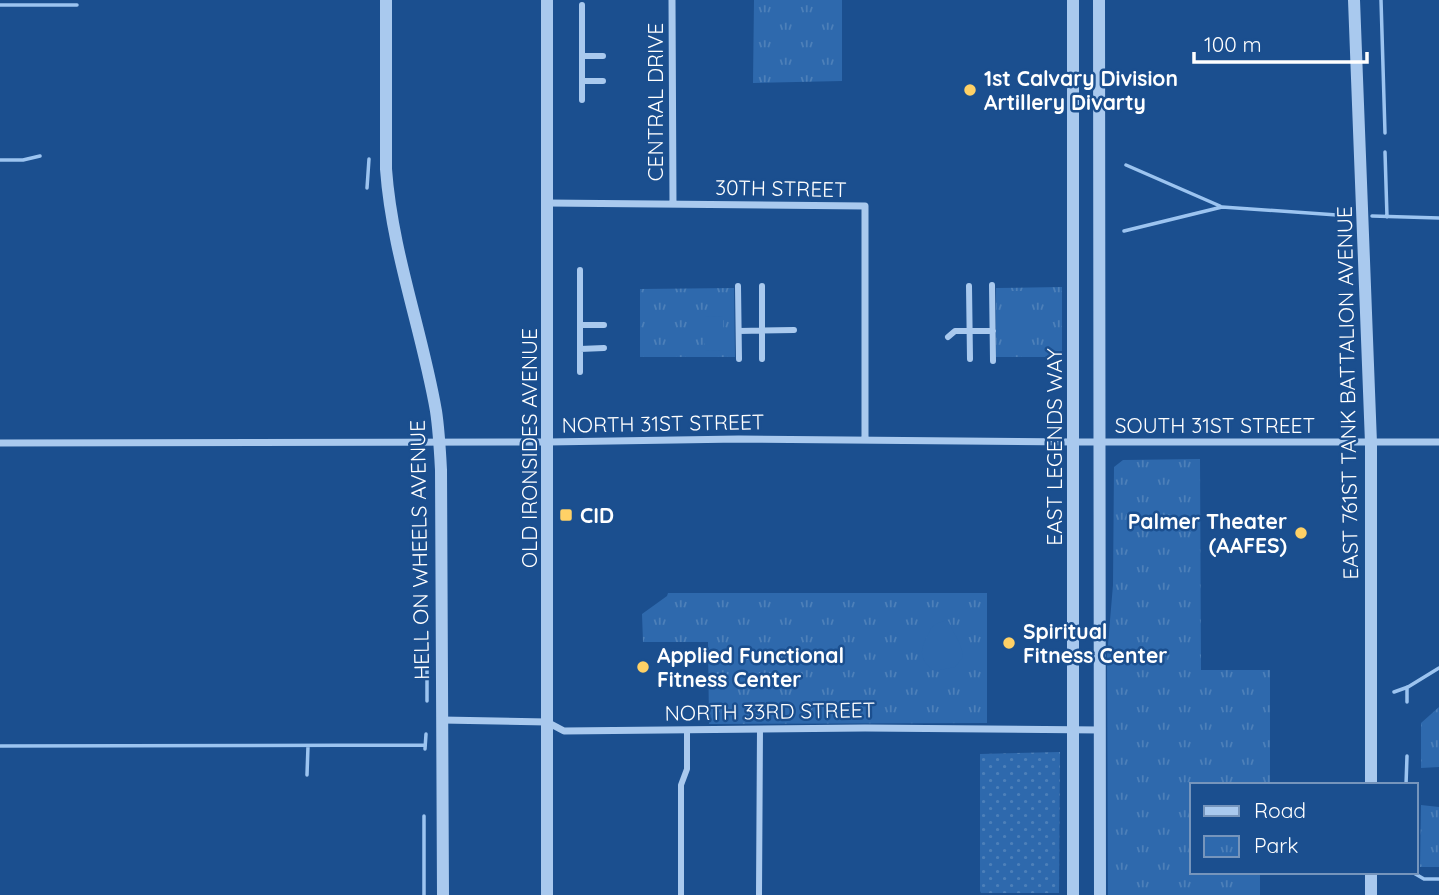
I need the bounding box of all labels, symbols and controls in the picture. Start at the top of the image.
scale bar [1194,21,1367,65]
street label: CENTRAL DRIVE [642,23,668,181]
text: 100 m [1204,31,1262,57]
place label: 1st Calvary Division Artillery Divarty [984,65,1178,115]
marker: 1st Calvary Division Artillery Divarty [962,82,978,98]
street label: 30TH STREET [715,174,847,202]
street label: EAST 761ST TANK BATTALION AVENUE [1331,206,1363,580]
street label: OLD IRONSIDES AVENUE [516,328,542,568]
street label: EAST LEGENDS WAY [1041,348,1067,546]
street label: NORTH 31ST STREET [561,408,765,438]
street label: SOUTH 31ST STREET [1115,412,1315,438]
street label: HELL ON WHEELS AVENUE [404,420,434,680]
place label: CID [580,502,614,528]
marker: CID [558,507,574,523]
place label: Palmer Theater (AAFES) [1128,508,1287,558]
marker: Palmer Theater (AAFES) [1293,525,1309,541]
place label: Spiritual Fitness Center [1023,618,1167,668]
marker: Spiritual Fitness Center [1001,635,1017,651]
place label: Applied Functional Fitness Center [657,642,844,692]
marker: Applied Functional Fitness Center [635,659,651,675]
street label: NORTH 33RD STREET [664,696,876,726]
legend [1190,783,1418,874]
text: Road [1254,797,1306,823]
text: Park [1254,832,1298,858]

